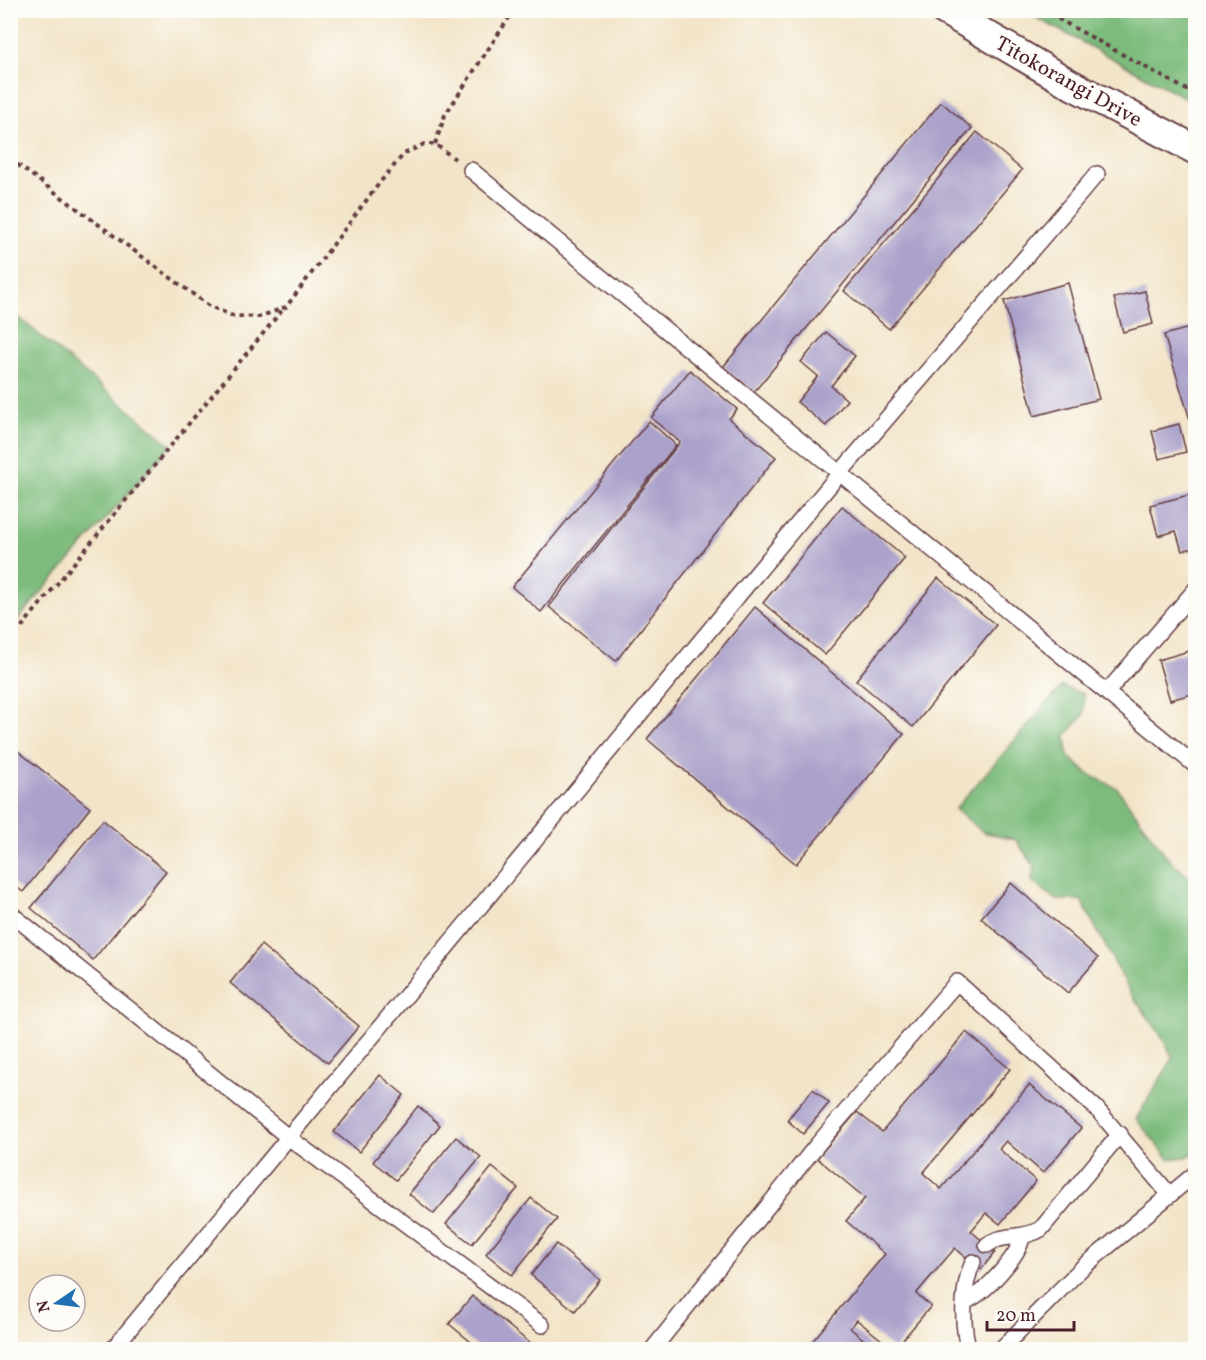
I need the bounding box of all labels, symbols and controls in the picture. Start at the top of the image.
street label: Tītokorangi Drive [990,30,1147,135]
north arrow [27,1273,87,1333]
scale bar [987,1294,1074,1332]
text: N [32,1297,56,1314]
text: 20 m [996,1304,1036,1329]

